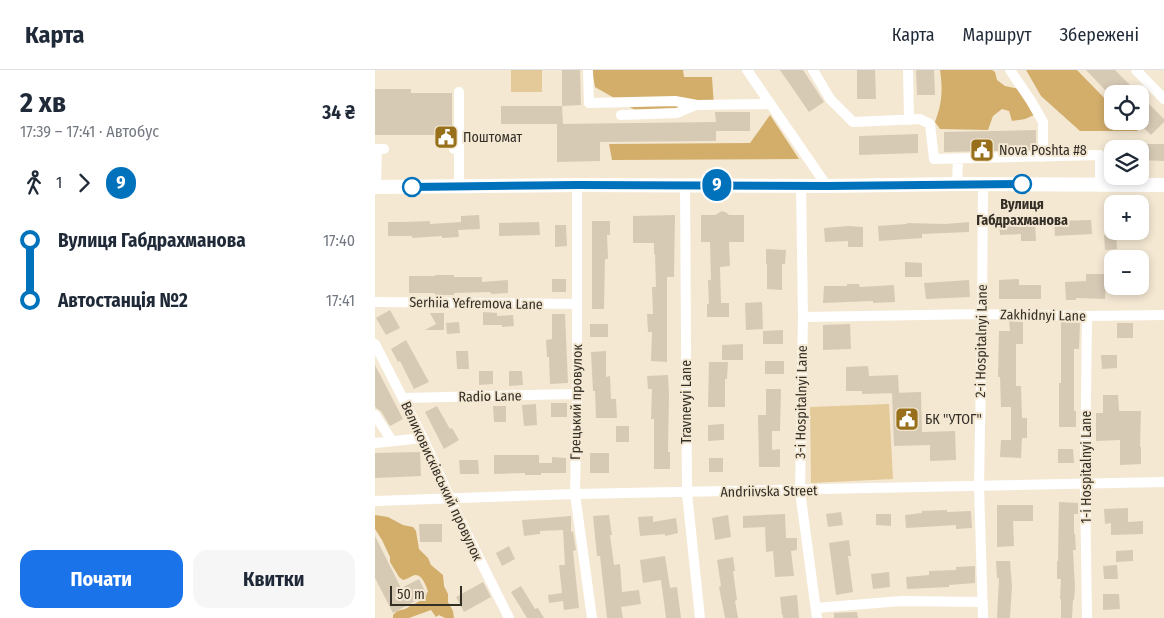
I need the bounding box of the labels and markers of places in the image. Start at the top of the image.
public building icon: Поштомат [433,124,459,150]
place label: Поштомат [463,129,523,146]
public building icon: Nova Poshta #8 [969,137,995,163]
place label: Nova Poshta #8 [999,142,1087,159]
marker: Вулиця Габдрахманова [1012,174,1032,194]
unlabelled marker [402,177,422,197]
place label: Вулиця Габдрахманова [976,196,1068,229]
public building icon: БК "УТОГ" [894,406,920,432]
place label: БК "УТОГ" [925,411,982,428]

